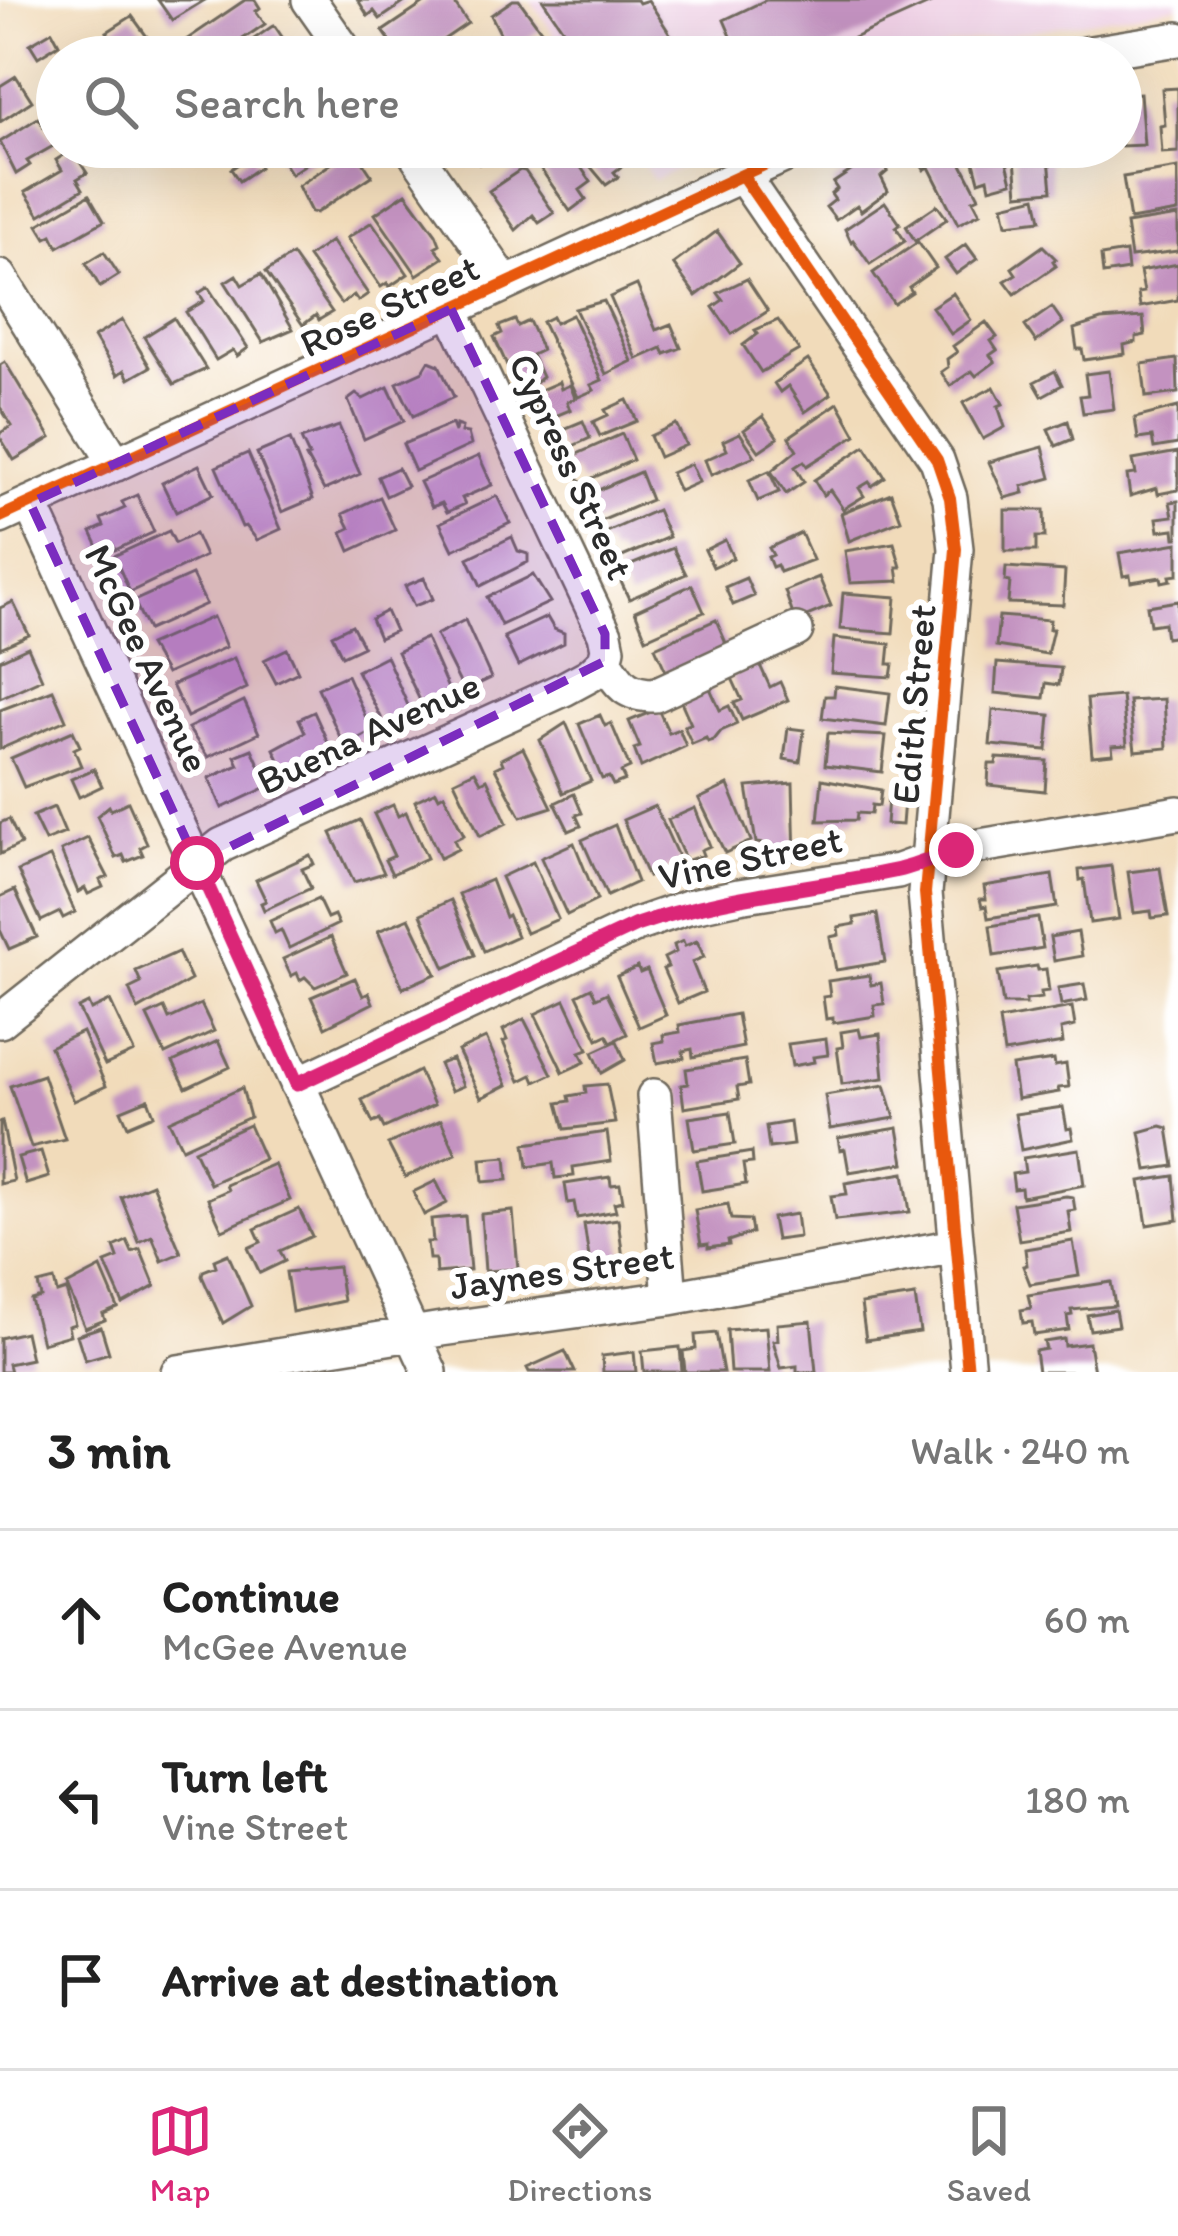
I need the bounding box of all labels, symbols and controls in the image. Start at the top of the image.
search box [36,36,1142,168]
icon: search [78,69,144,135]
text: Search here [174,75,400,129]
street label: Rose Street [292,244,486,367]
street label: Cypress Street [499,346,644,586]
street label: McGee Avenue [74,537,221,780]
street label: Edith Street [881,602,946,806]
street label: Buena Avenue [249,660,487,805]
street label: Vine Street [654,815,846,900]
route end [929,823,983,877]
route start [170,836,224,890]
street label: Jaynes Street [447,1232,677,1309]
text: 3 min [48,1420,170,1481]
text: Walk · 240 m [910,1427,1130,1474]
text: Continue [162,1569,340,1623]
icon: ahead [48,1587,114,1653]
text: 60 m [1044,1596,1130,1643]
text: McGee Avenue [162,1623,408,1670]
text: Turn left [162,1749,328,1803]
icon: left [48,1767,114,1833]
text: 180 m [1025,1776,1130,1823]
text: Vine Street [162,1803,348,1850]
icon: arrive [48,1947,114,2013]
text: Arrive at destination [162,1953,558,2007]
tab: Map [147,2098,213,2209]
tab: Directions [507,2098,652,2209]
tab: Saved [947,2098,1031,2209]

